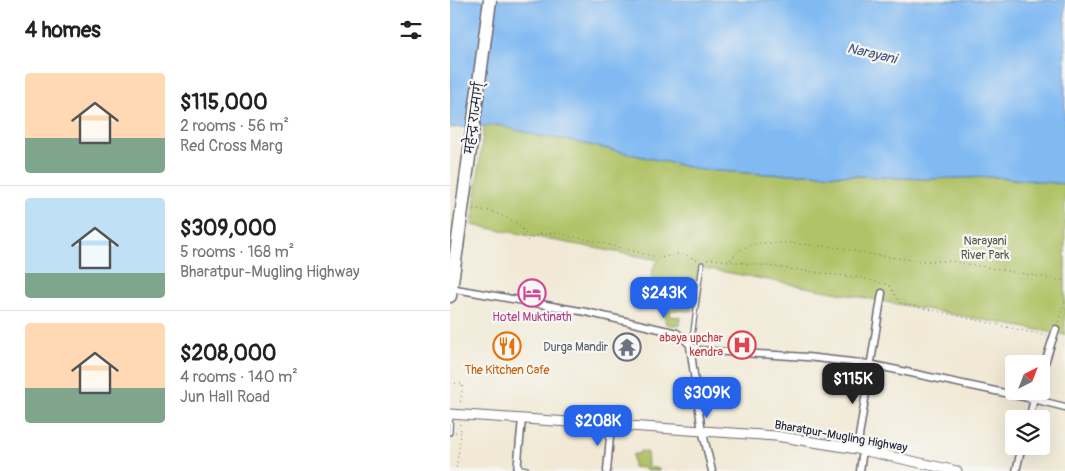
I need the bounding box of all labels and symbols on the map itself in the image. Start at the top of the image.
water label: Narayani [846,40,901,68]
street label: महेन्द्र राज्मार्ग् [458,80,488,156]
park label: Narayani River Park [961,234,1009,263]
pin: $243K [629,276,699,319]
hotel icon: Hotel Muktinath [517,278,547,308]
place label: Hotel Muktinath [492,310,572,325]
hospital icon: abaya upchar kendra [727,330,757,360]
restaurant icon: The Kitchen Cafe [492,331,522,361]
place label: abaya upchar kendra [659,331,724,360]
temple icon: Durga Mandir [612,332,642,362]
place label: Durga Mandir [543,340,609,355]
north arrow [1005,355,1050,400]
pin: $115K [818,362,888,405]
place label: The Kitchen Cafe [465,363,550,378]
pin: $309K [672,376,742,419]
pin: $208K [563,404,633,447]
street label: Bharatpur-Mugling Highway [773,417,909,456]

